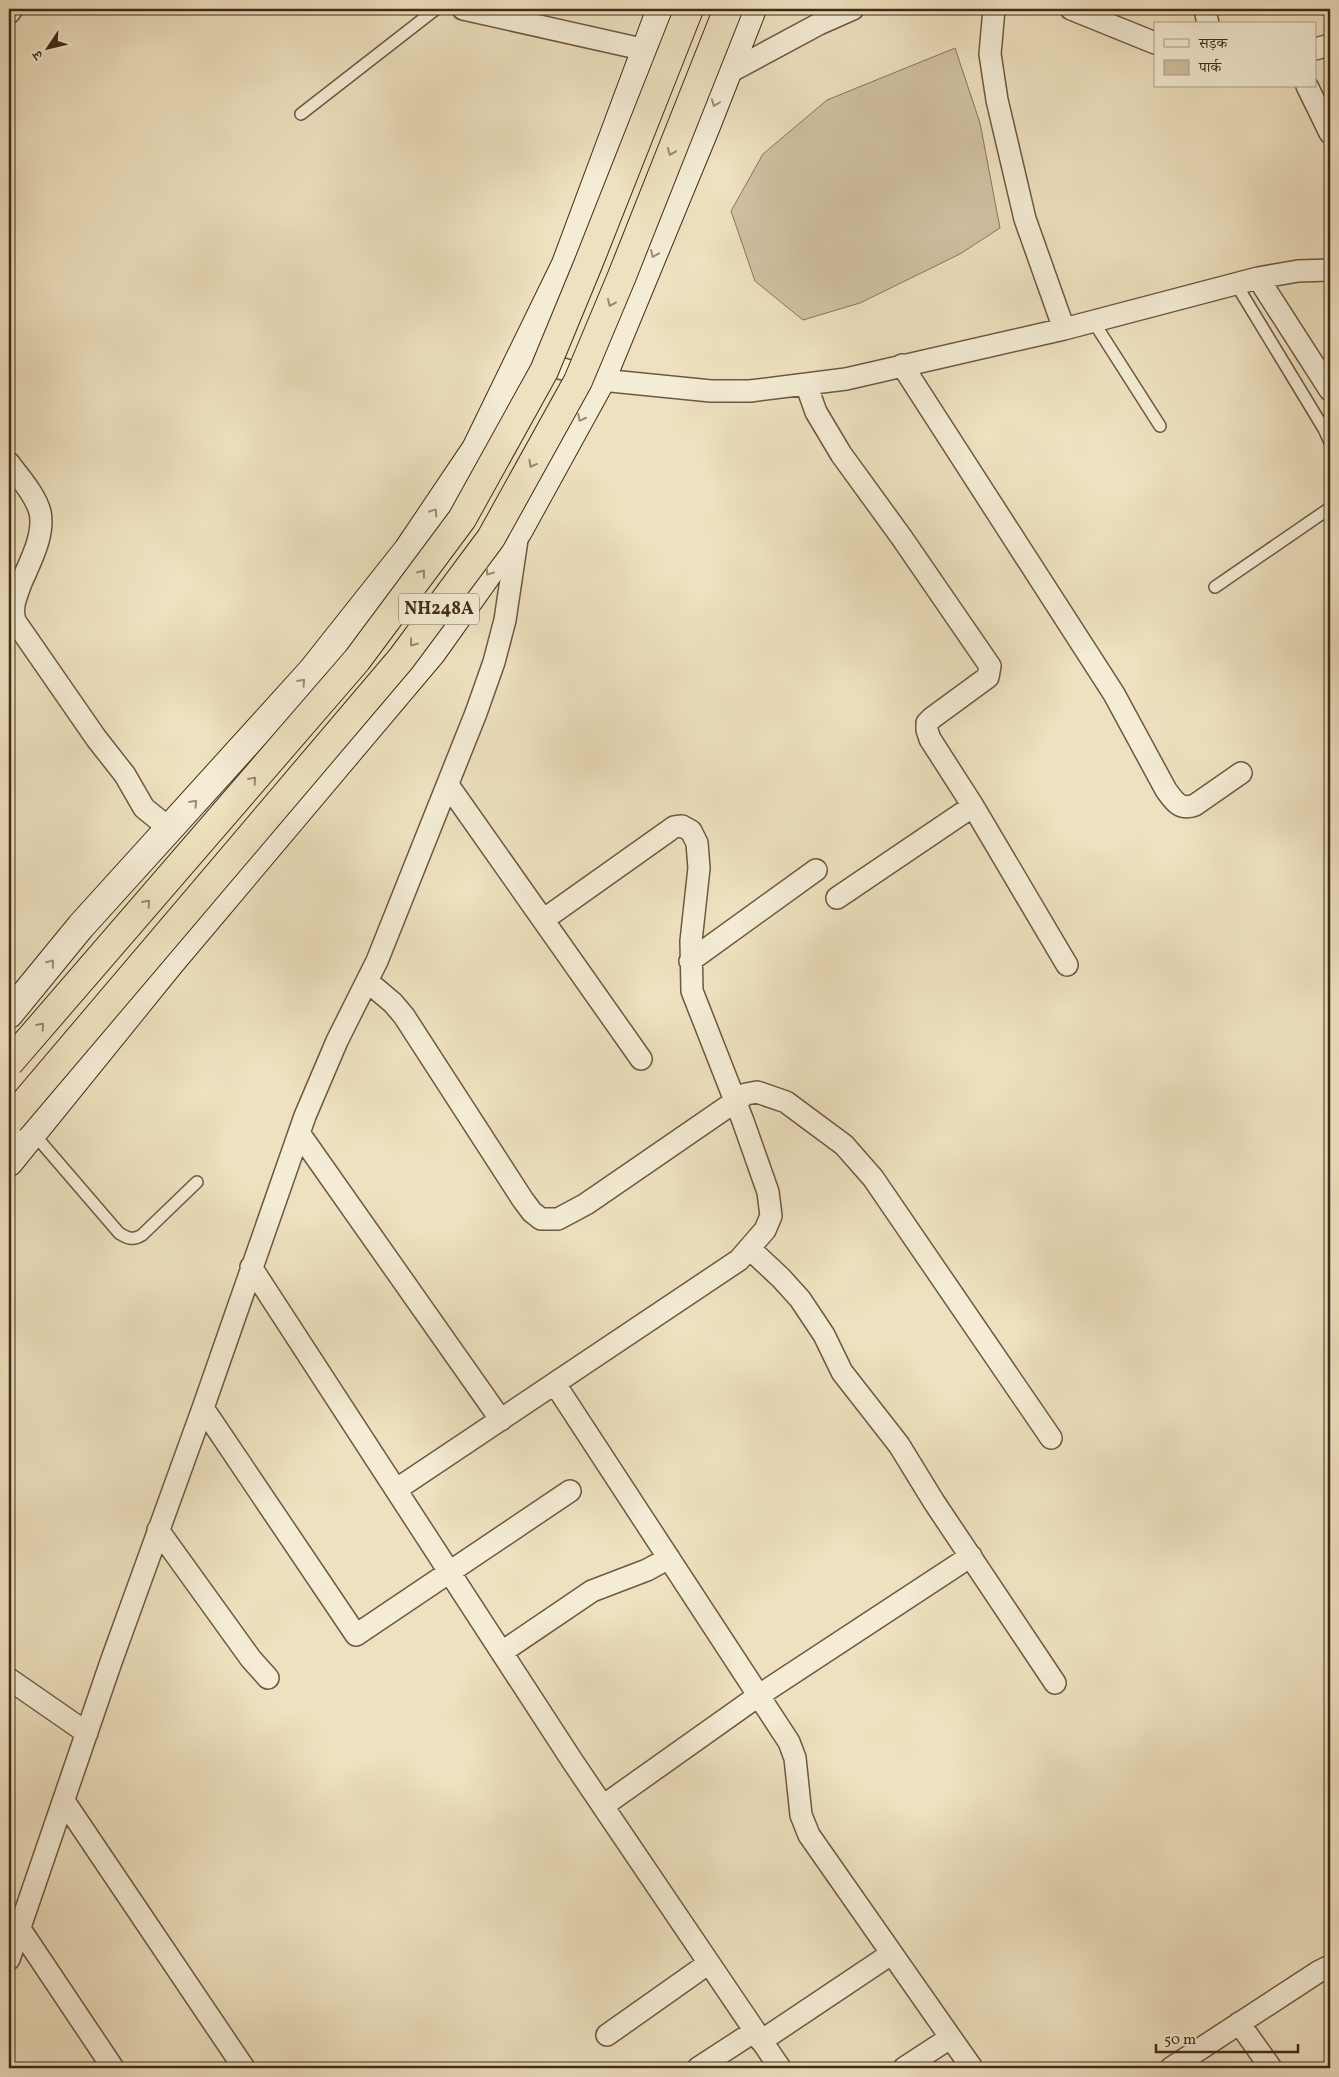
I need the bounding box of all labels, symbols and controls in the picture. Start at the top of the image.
north arrow [22,22,72,72]
legend [1154,22,1316,88]
text: सड़क [1198,34,1228,55]
text: उ [28,46,49,64]
text: पार्क [1198,58,1222,79]
one-way arrow [711,98,721,107]
one-way arrow [667,147,677,156]
one-way arrow [649,249,660,258]
one-way arrow [606,298,617,307]
one-way arrow [577,413,587,422]
one-way arrow [528,459,538,468]
one-way arrow [428,508,437,517]
one-way arrow [486,567,495,576]
one-way arrow [416,569,425,579]
road number: NH248A [399,594,479,624]
one-way arrow [410,637,419,647]
one-way arrow [297,678,306,687]
one-way arrow [247,777,256,786]
one-way arrow [188,799,197,808]
one-way arrow [141,900,150,909]
one-way arrow [45,960,53,969]
one-way arrow [35,1023,43,1032]
scale bar [1156,2022,1299,2054]
text: 50 m [1164,2030,1196,2051]

